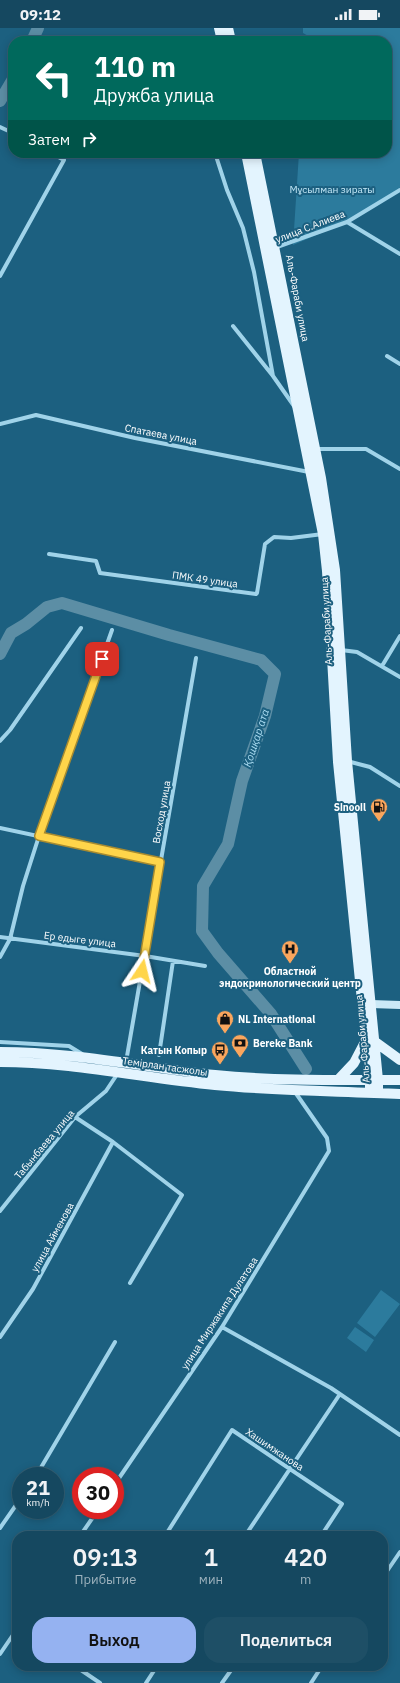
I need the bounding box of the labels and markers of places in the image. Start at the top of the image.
pin [85,642,119,676]
fuel station icon: Sinooil [369,797,389,822]
place label: Sinooil [334,801,366,814]
hospital icon: Областной эндокринологический центр [280,939,300,964]
place label: Областной эндокринологический центр [219,965,361,990]
shop icon: NL International [215,1009,235,1034]
place label: NL International [238,1013,315,1026]
bank icon: Bereke Bank [230,1033,250,1058]
place label: Bereke Bank [253,1037,313,1050]
bus stop icon: Катын Копыр [210,1040,230,1065]
place label: Катын Копыр [141,1044,207,1057]

